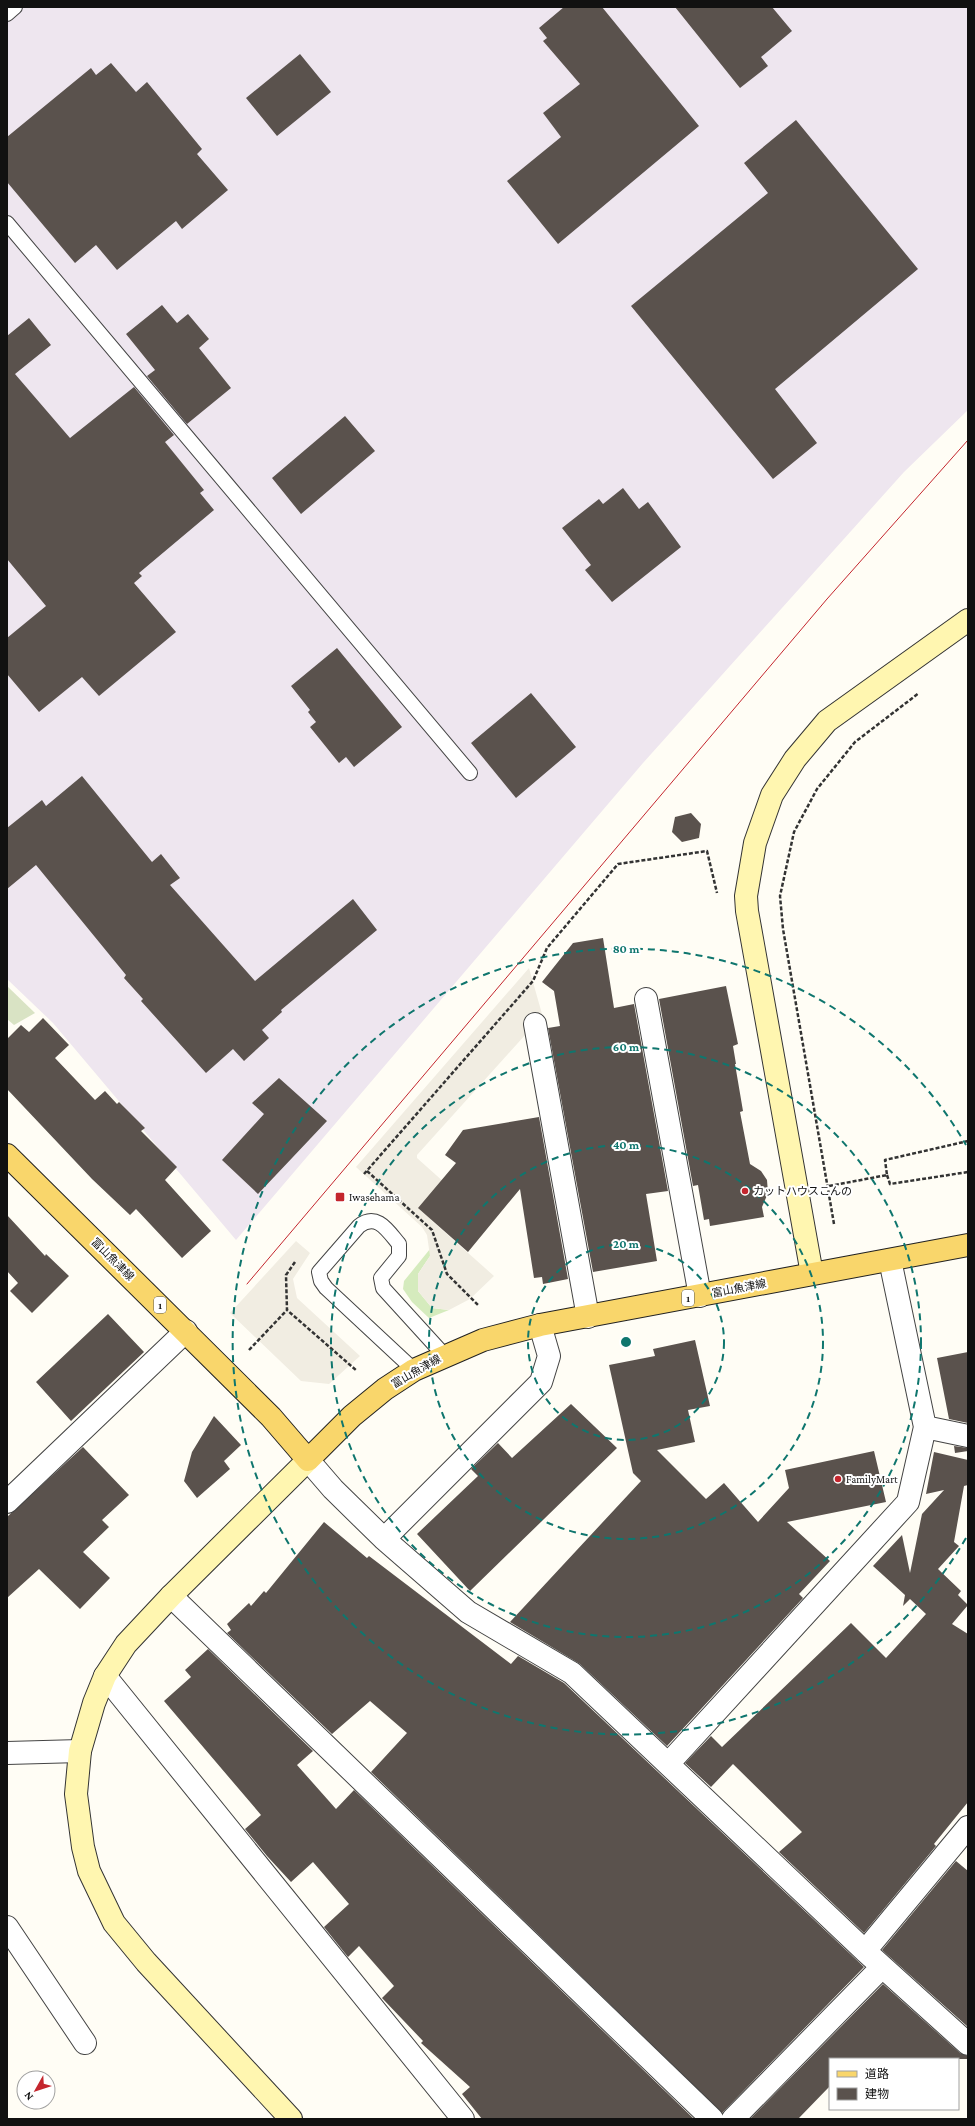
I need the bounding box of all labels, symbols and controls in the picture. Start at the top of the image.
text: 80 m [613,942,640,956]
text: 60 m [613,1040,640,1054]
text: 40 m [613,1138,640,1152]
place label: カットハウスこんの [753,1185,852,1197]
marker: カットハウスこんの [740,1186,750,1196]
marker: Iwasehama [334,1191,346,1203]
place label: Iwasehama [349,1191,400,1203]
street label: 富山魚津線 [89,1235,137,1283]
text: 20 m [613,1237,640,1251]
street label: 富山魚津線 [711,1277,767,1299]
road number: 1 [682,1290,694,1306]
road number: 1 [154,1297,166,1313]
centre of rings [619,1335,633,1349]
street label: 富山魚津線 [389,1352,443,1390]
place label: FamilyMart [846,1473,898,1486]
marker: FamilyMart [833,1474,843,1484]
legend [829,2058,959,2110]
text: 道路 [865,2067,889,2081]
north arrow [16,2070,56,2110]
text: 建物 [865,2087,889,2101]
text: N [21,2089,35,2103]

